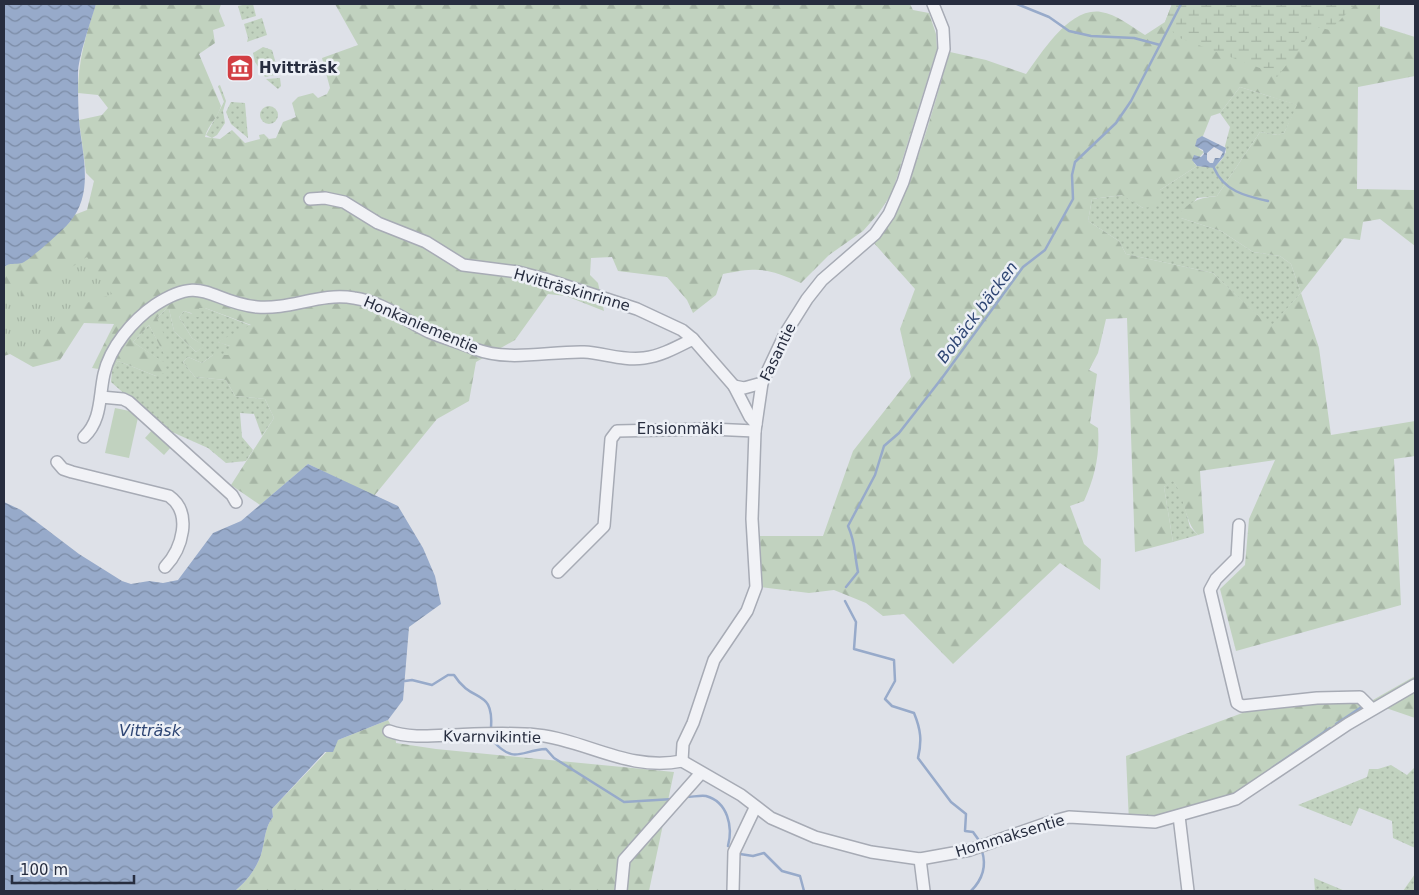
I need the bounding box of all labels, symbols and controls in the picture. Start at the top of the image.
museum icon: Hvitträsk [225,53,255,83]
place label: Hvitträsk [259,59,338,77]
water label: Bobäck bäcken [933,258,1022,367]
street label: Hvitträskinrinne [512,265,632,315]
street label: Honkaniementie [361,293,481,357]
street label: Fasantie [756,320,800,384]
street label: Ensionmäki [637,420,723,438]
water label: Vitträsk [119,721,182,740]
street label: Kvarnvikintie [443,727,541,747]
street label: Hommaksentie [953,811,1067,861]
scale bar [12,852,135,884]
text: 100 m [20,861,68,879]

